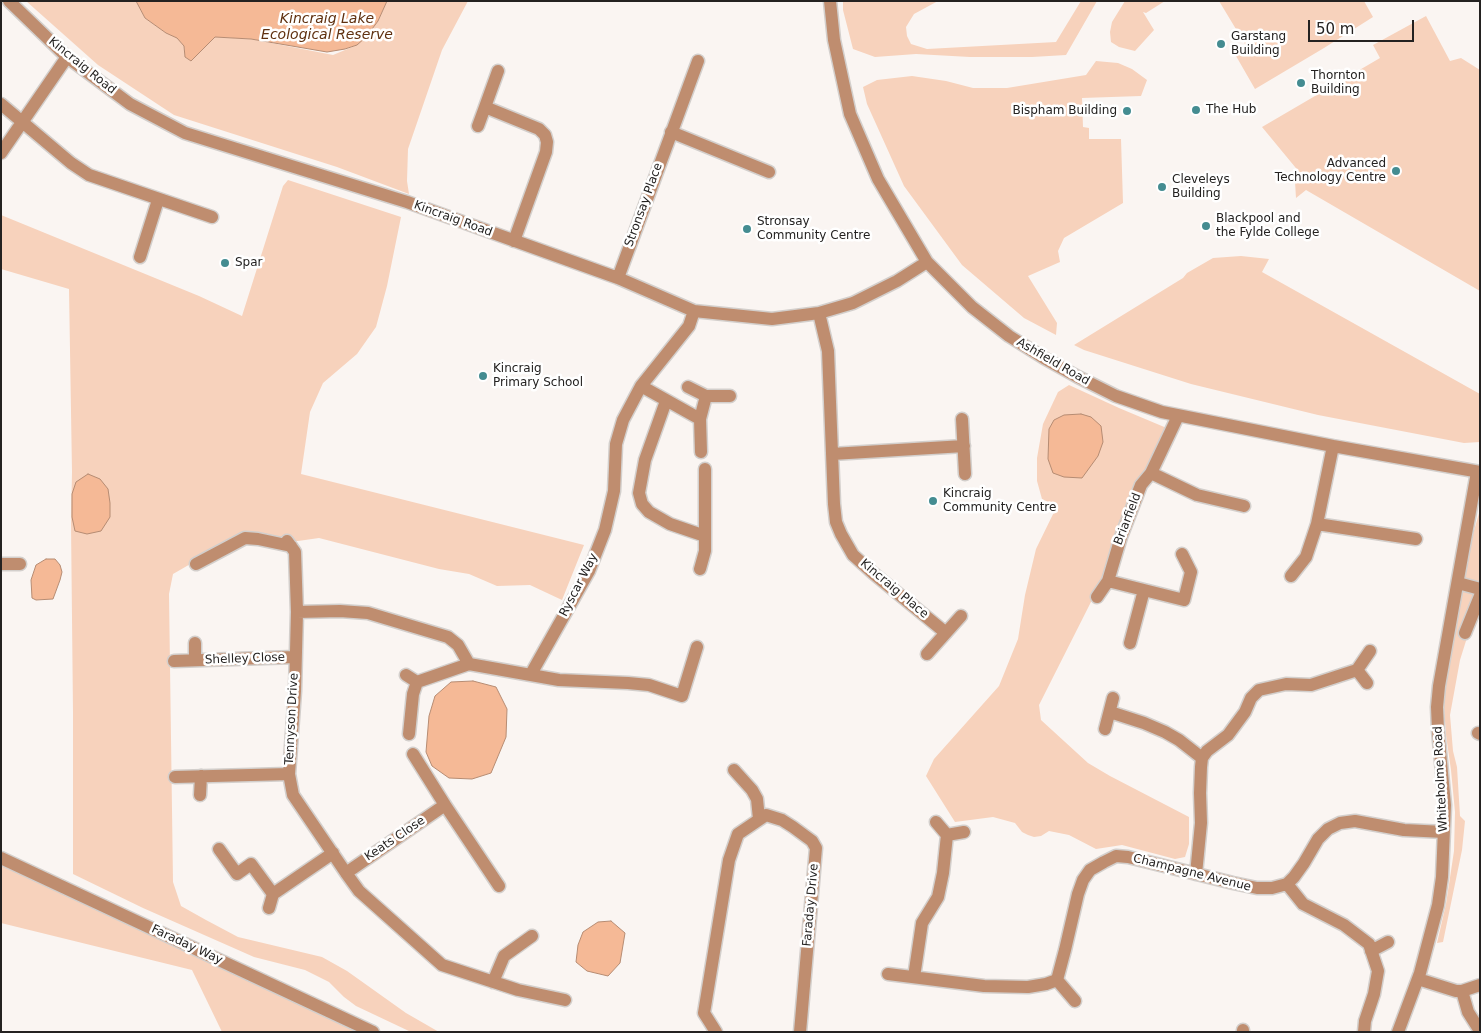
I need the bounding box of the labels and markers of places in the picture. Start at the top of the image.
place label: Garstang Building [1231,30,1286,58]
marker: Garstang Building [1215,38,1227,50]
place label: Thornton Building [1311,69,1365,97]
marker: Thornton Building [1295,77,1307,89]
place label: The Hub [1206,103,1256,117]
place label: Bispham Building [1012,104,1117,118]
marker: The Hub [1190,104,1202,116]
marker: Bispham Building [1121,105,1133,117]
place label: Advanced Technology Centre [1275,157,1386,185]
marker: Advanced Technology Centre [1390,165,1402,177]
place label: Cleveleys Building [1172,173,1230,201]
marker: Cleveleys Building [1156,181,1168,193]
place label: Blackpool and the Fylde College [1216,212,1319,240]
place label: Stronsay Community Centre [757,215,870,243]
marker: Blackpool and the Fylde College [1200,220,1212,232]
marker: Stronsay Community Centre [741,223,753,235]
place label: Spar [235,256,263,270]
marker: Spar [219,257,231,269]
place label: Kincraig Primary School [493,362,583,390]
marker: Kincraig Primary School [477,370,489,382]
place label: Kincraig Community Centre [943,487,1056,515]
marker: Kincraig Community Centre [927,495,939,507]

